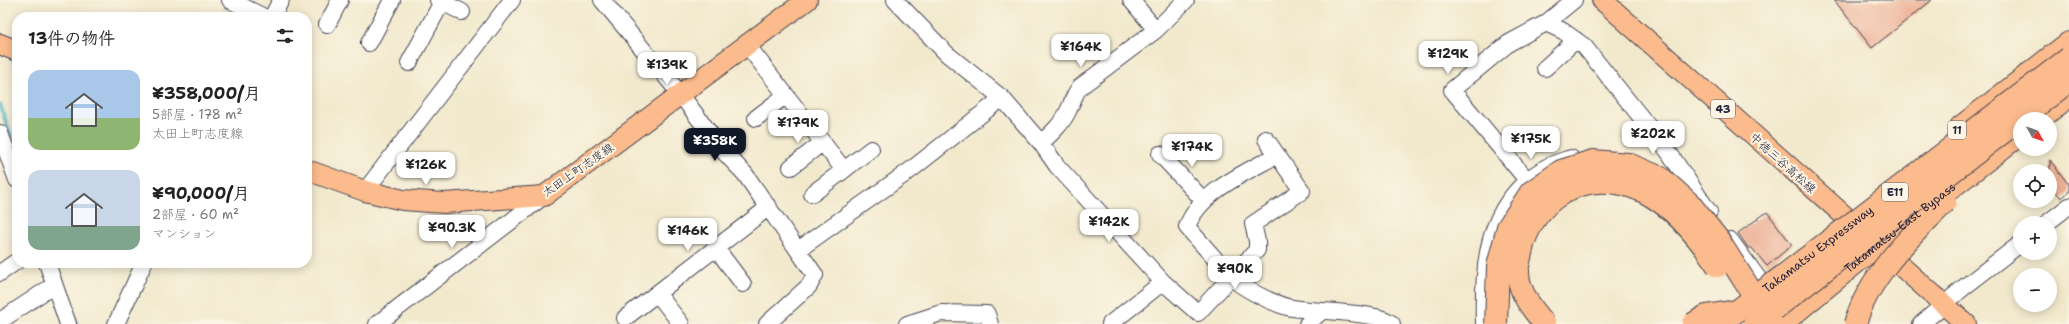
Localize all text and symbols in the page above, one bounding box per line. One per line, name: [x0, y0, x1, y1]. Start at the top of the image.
icon: filters: [274, 25, 296, 47]
text: 13件の物件: [28, 27, 115, 49]
pin: ¥164K: [1053, 34, 1109, 68]
text: ¥164K: [1060, 38, 1102, 55]
pin: ¥129K: [1420, 41, 1476, 75]
text: ¥129K: [1428, 45, 1468, 62]
pin: ¥139K: [639, 52, 695, 86]
text: ¥139K: [646, 56, 688, 73]
text: ¥358,000/月: [152, 82, 261, 104]
icon: home: [60, 86, 108, 134]
road number: 43: [1711, 100, 1735, 118]
text: 5部屋 · 178 m²: [152, 106, 243, 123]
pin: ¥179K: [770, 110, 826, 144]
north arrow: [2013, 112, 2057, 156]
map controls: [2013, 112, 2057, 312]
text: ¥179K: [777, 114, 819, 131]
pin: ¥202K: [1625, 121, 1681, 155]
road number: 11: [1948, 121, 1966, 139]
text: 太田上町志度線: [152, 125, 243, 142]
text: ¥202K: [1631, 125, 1675, 142]
pin: ¥175K: [1503, 126, 1559, 160]
pin: ¥358K: [687, 128, 743, 162]
street label: 中徳三谷高松線: [1746, 129, 1820, 197]
text: ¥175K: [1511, 130, 1551, 147]
text: ¥358K: [693, 132, 737, 149]
pin: ¥174K: [1164, 134, 1220, 168]
text: ¥174K: [1171, 138, 1213, 155]
street label: 太田上町志度線: [539, 139, 617, 201]
pin: ¥126K: [398, 152, 454, 186]
text: ¥126K: [405, 156, 447, 173]
button: locate: [2013, 164, 2057, 208]
street label: Takamatsu-East Bypass: [1841, 179, 1959, 277]
text: ¥90,000/月: [152, 182, 250, 204]
road number: E11: [1882, 183, 1908, 201]
icon: home: [60, 186, 108, 234]
street label: Takamatsu Expressway: [1759, 202, 1876, 297]
text: 2部屋 · 60 m²: [152, 206, 239, 223]
pin: ¥142K: [1081, 209, 1137, 243]
text: ¥142K: [1089, 213, 1129, 230]
pin: ¥90.3K: [419, 215, 485, 249]
button: +: [2013, 216, 2057, 260]
pin: ¥146K: [660, 218, 716, 252]
text: ¥90.3K: [428, 219, 476, 236]
text: ¥146K: [667, 222, 709, 239]
text: マンション: [152, 225, 216, 242]
pin: ¥90K: [1211, 256, 1259, 290]
text: ¥90K: [1217, 260, 1253, 277]
button: −: [2013, 268, 2057, 312]

